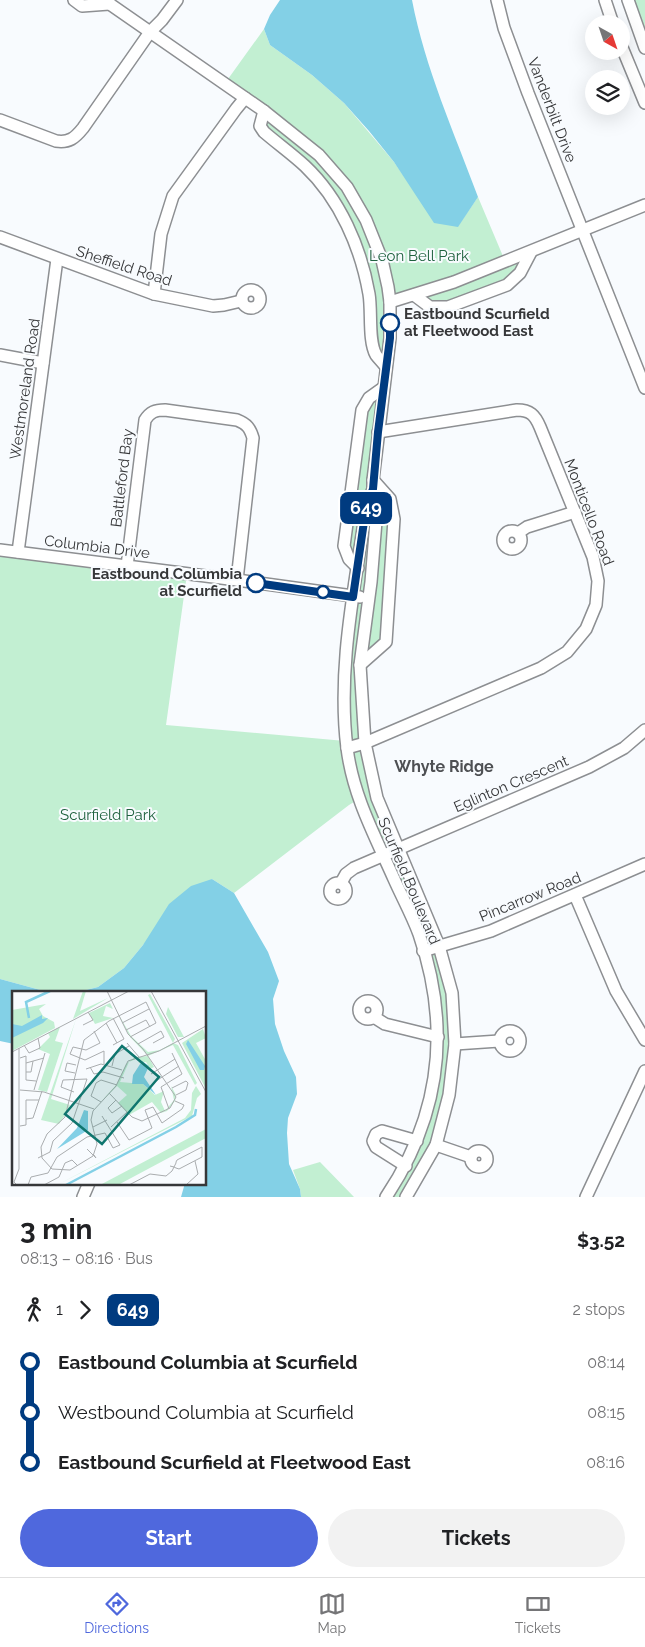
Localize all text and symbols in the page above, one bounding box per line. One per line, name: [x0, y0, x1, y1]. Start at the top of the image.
north arrow: [585, 15, 630, 60]
map controls: [585, 15, 630, 115]
street label: Vanderbilt Drive: [524, 55, 580, 165]
button: layers: [585, 70, 630, 115]
street label: Sheffield Road: [74, 242, 174, 290]
park label: Leon Bell Park: [369, 247, 469, 265]
place label: Eastbound Scurfield at Fleetwood East: [404, 305, 550, 340]
marker: Eastbound Scurfield at Fleetwood East: [380, 313, 400, 333]
street label: Westmoreland Road: [6, 317, 44, 461]
street label: Battleford Bay: [107, 428, 137, 528]
street label: Monticello Road: [560, 456, 618, 568]
line badge: 649: [337, 492, 395, 524]
text: 649: [350, 497, 382, 518]
street label: Columbia Drive: [43, 532, 151, 562]
place label: Eastbound Columbia at Scurfield: [92, 565, 242, 600]
marker: Eastbound Columbia at Scurfield: [246, 573, 266, 593]
unlabelled marker: [316, 585, 330, 599]
street label: Eglinton Crescent: [451, 752, 571, 816]
district label: Whyte Ridge: [394, 757, 494, 776]
park label: Scurfield Park: [60, 806, 156, 824]
street label: Scurfield Boulevard: [374, 815, 444, 947]
street label: Pincarrow Road: [476, 868, 584, 926]
inset map: [12, 991, 206, 1184]
text: 3 min: [20, 1213, 92, 1246]
text: $3.52: [577, 1229, 625, 1251]
text: 08:13 – 08:16 · Bus: [20, 1249, 153, 1268]
icon: walk: [20, 1296, 48, 1324]
icon: forward: [71, 1296, 99, 1324]
text: 649: [117, 1299, 149, 1320]
text: 1: [56, 1300, 63, 1319]
text: 2 stops: [573, 1300, 625, 1319]
text: Eastbound Columbia at Scurfield: [58, 1351, 357, 1373]
text: 08:14: [587, 1353, 625, 1372]
text: Westbound Columbia at Scurfield: [58, 1401, 354, 1423]
text: 08:15: [587, 1403, 625, 1422]
text: Eastbound Scurfield at Fleetwood East: [58, 1451, 411, 1473]
text: 08:16: [586, 1453, 625, 1472]
button: Start: [20, 1509, 318, 1567]
button: Tickets: [328, 1509, 625, 1567]
tab: Directions: [84, 1590, 149, 1636]
tab: Map: [318, 1590, 346, 1636]
tab: Tickets: [515, 1590, 561, 1636]

